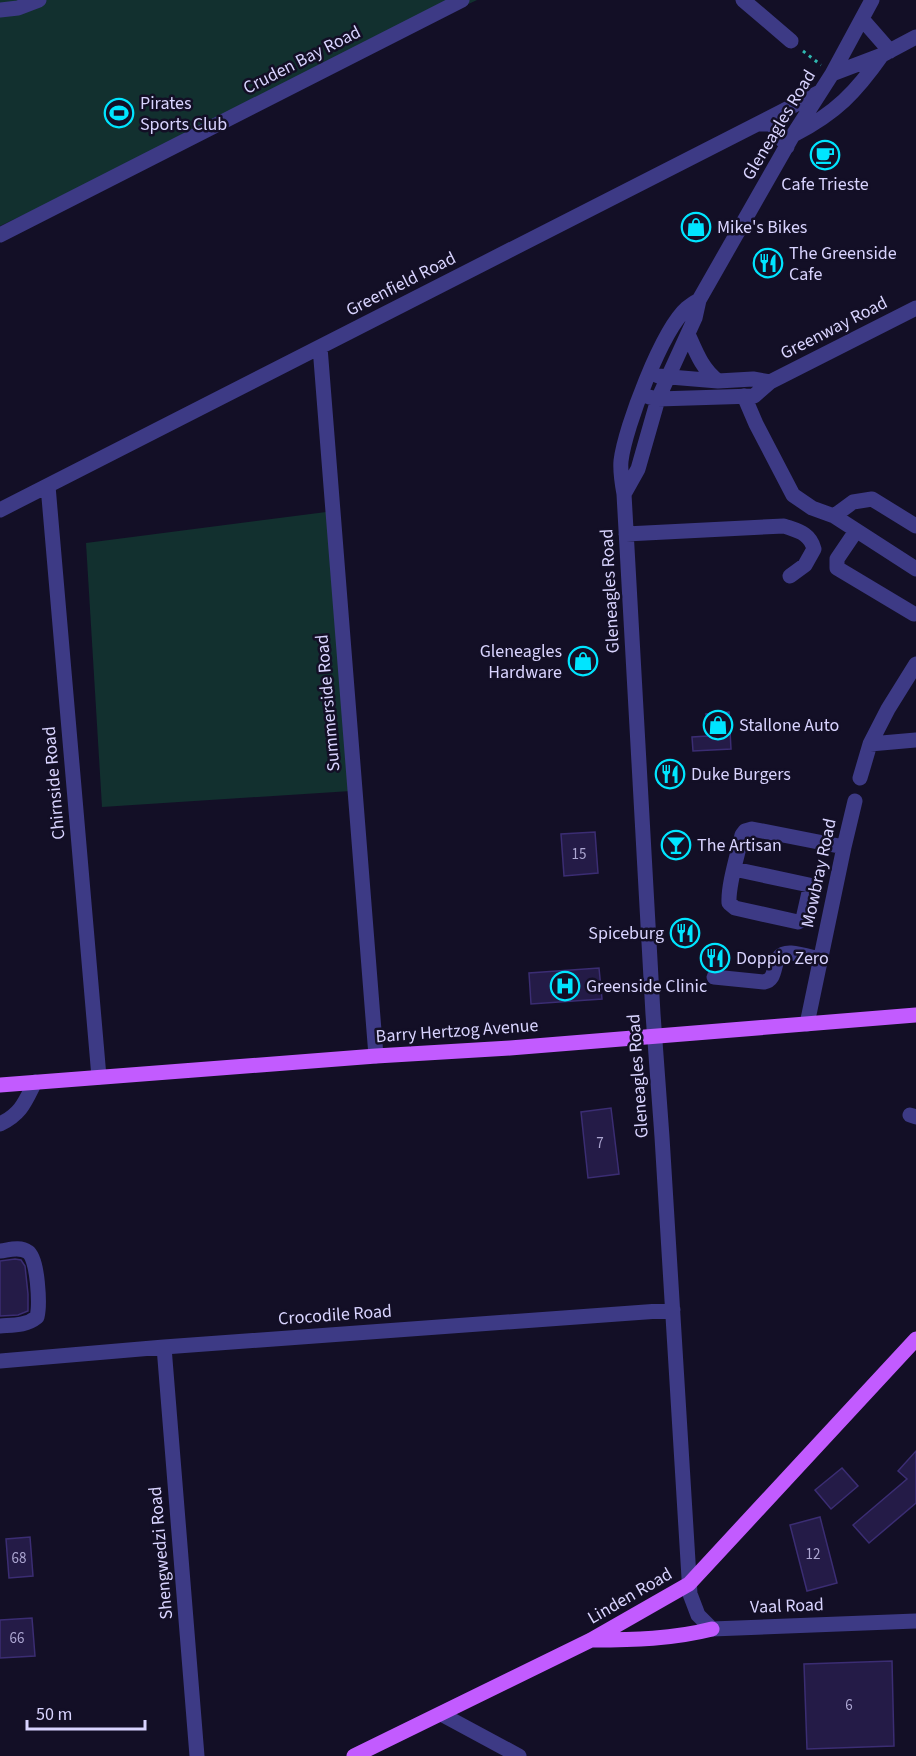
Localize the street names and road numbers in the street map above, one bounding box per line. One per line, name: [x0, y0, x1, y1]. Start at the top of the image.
street label: Cruden Bay Road: [239, 20, 365, 100]
street label: Gleneagles Road: [736, 65, 822, 185]
street label: Greenfield Road: [342, 246, 460, 322]
street label: Greenway Road: [776, 290, 892, 366]
street label: Gleneagles Road: [594, 528, 626, 654]
street label: Summerside Road: [310, 633, 346, 773]
street label: Chirnside Road: [37, 725, 71, 841]
street label: Mowbray Road: [795, 816, 843, 930]
street label: Barry Hertzog Avenue: [375, 1013, 539, 1049]
street label: Gleneagles Road: [621, 1013, 655, 1139]
street label: Crocodile Road: [277, 1299, 393, 1331]
street label: Shengwedzi Road: [143, 1486, 179, 1620]
street label: Linden Road: [583, 1562, 677, 1630]
street label: Vaal Road: [750, 1592, 824, 1620]

